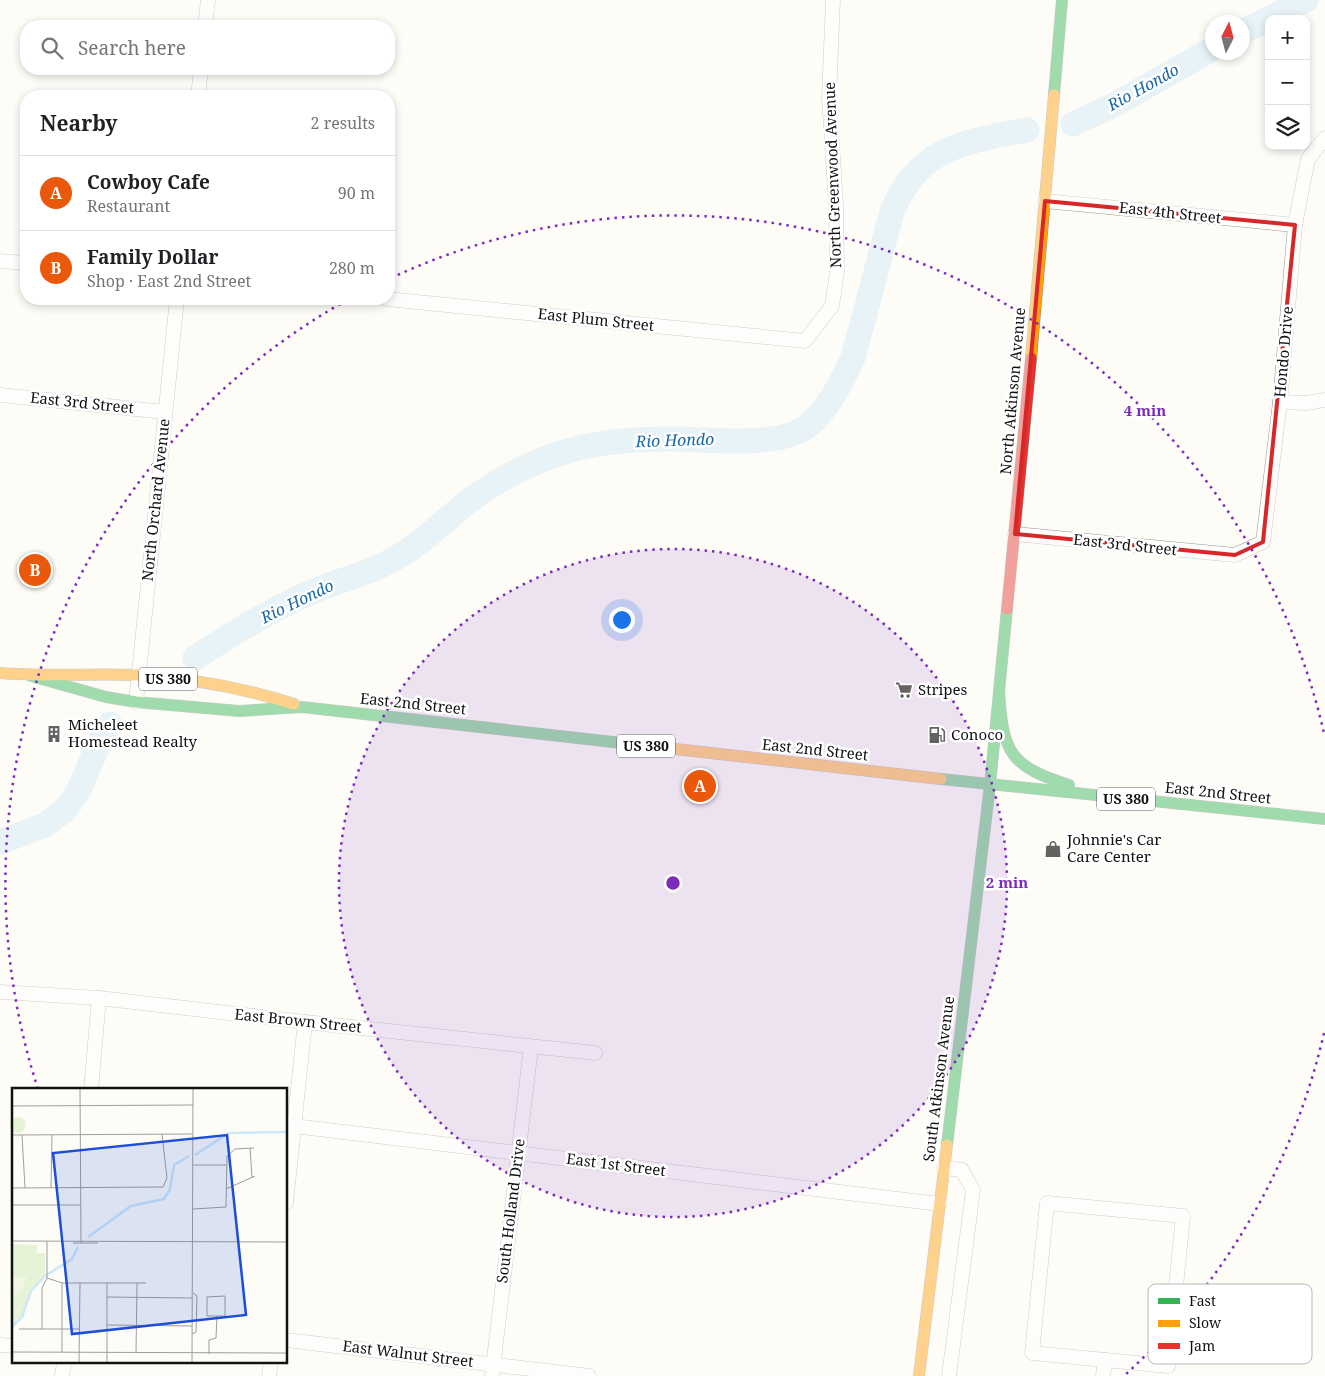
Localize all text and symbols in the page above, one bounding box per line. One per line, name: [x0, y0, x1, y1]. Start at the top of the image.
north arrow: [1205, 15, 1250, 60]
map controls: [1265, 15, 1310, 150]
button: +: [1265, 15, 1310, 60]
search box: [20, 20, 395, 75]
icon: search: [38, 34, 66, 62]
text: Search here: [78, 35, 186, 61]
water label: Rio Hondo: [1102, 58, 1183, 116]
button: −: [1265, 60, 1310, 105]
street label: North Greenwood Avenue: [819, 82, 845, 268]
button: layers: [1265, 105, 1310, 150]
text: Nearby: [40, 109, 118, 137]
text: 2 results: [311, 112, 375, 134]
text: Cowboy Cafe: [87, 169, 210, 195]
text: A: [50, 182, 62, 204]
text: 90 m: [338, 182, 375, 204]
text: Restaurant: [87, 195, 170, 217]
street label: East 4th Street: [1118, 197, 1222, 227]
text: Family Dollar: [87, 244, 218, 270]
text: B: [51, 257, 61, 279]
text: 280 m: [329, 257, 375, 279]
text: Shop · East 2nd Street: [87, 270, 251, 292]
street label: East Plum Street: [537, 303, 655, 335]
street label: Hondo Drive: [1269, 305, 1297, 398]
street label: North Atkinson Avenue: [995, 307, 1029, 475]
street label: East 3rd Street: [29, 387, 135, 417]
text: 4 min: [1124, 400, 1166, 420]
street label: North Orchard Avenue: [137, 418, 173, 582]
water label: Rio Hondo: [634, 428, 715, 452]
street label: East 3rd Street: [1072, 529, 1178, 559]
pin: B: [19, 551, 51, 589]
water label: Rio Hondo: [256, 574, 337, 629]
your location: [609, 607, 635, 633]
road number: US 380: [139, 668, 197, 691]
place label: Stripes: [918, 679, 968, 699]
supermarket icon: Stripes: [894, 680, 914, 700]
street label: East 2nd Street: [359, 687, 467, 719]
place label: Micheleet Homestead Realty: [68, 714, 198, 751]
building icon: Micheleet Homestead Realty: [44, 724, 64, 744]
place label: Conoco: [951, 724, 1003, 744]
fuel station icon: Conoco: [927, 725, 947, 745]
street label: East 2nd Street: [761, 733, 869, 765]
road number: US 380: [617, 734, 675, 758]
pin: A: [684, 767, 716, 805]
street label: East 2nd Street: [1164, 776, 1272, 808]
road number: US 380: [1097, 788, 1155, 811]
place label: Johnnie's Car Care Center: [1066, 829, 1161, 866]
shop icon: Johnnie's Car Care Center: [1043, 839, 1063, 859]
text: 2 min: [986, 872, 1028, 892]
centre of rings: [664, 874, 682, 892]
street label: South Atkinson Avenue: [918, 995, 958, 1163]
street label: East Brown Street: [234, 1003, 363, 1037]
inset map: [12, 1088, 288, 1364]
street label: South Holland Drive: [491, 1137, 529, 1284]
street label: East 1st Street: [565, 1148, 667, 1180]
legend: [1148, 1284, 1312, 1364]
text: Fast: [1189, 1291, 1216, 1310]
text: Slow: [1189, 1313, 1222, 1332]
street label: East Walnut Street: [342, 1335, 475, 1371]
text: Jam: [1188, 1336, 1215, 1355]

